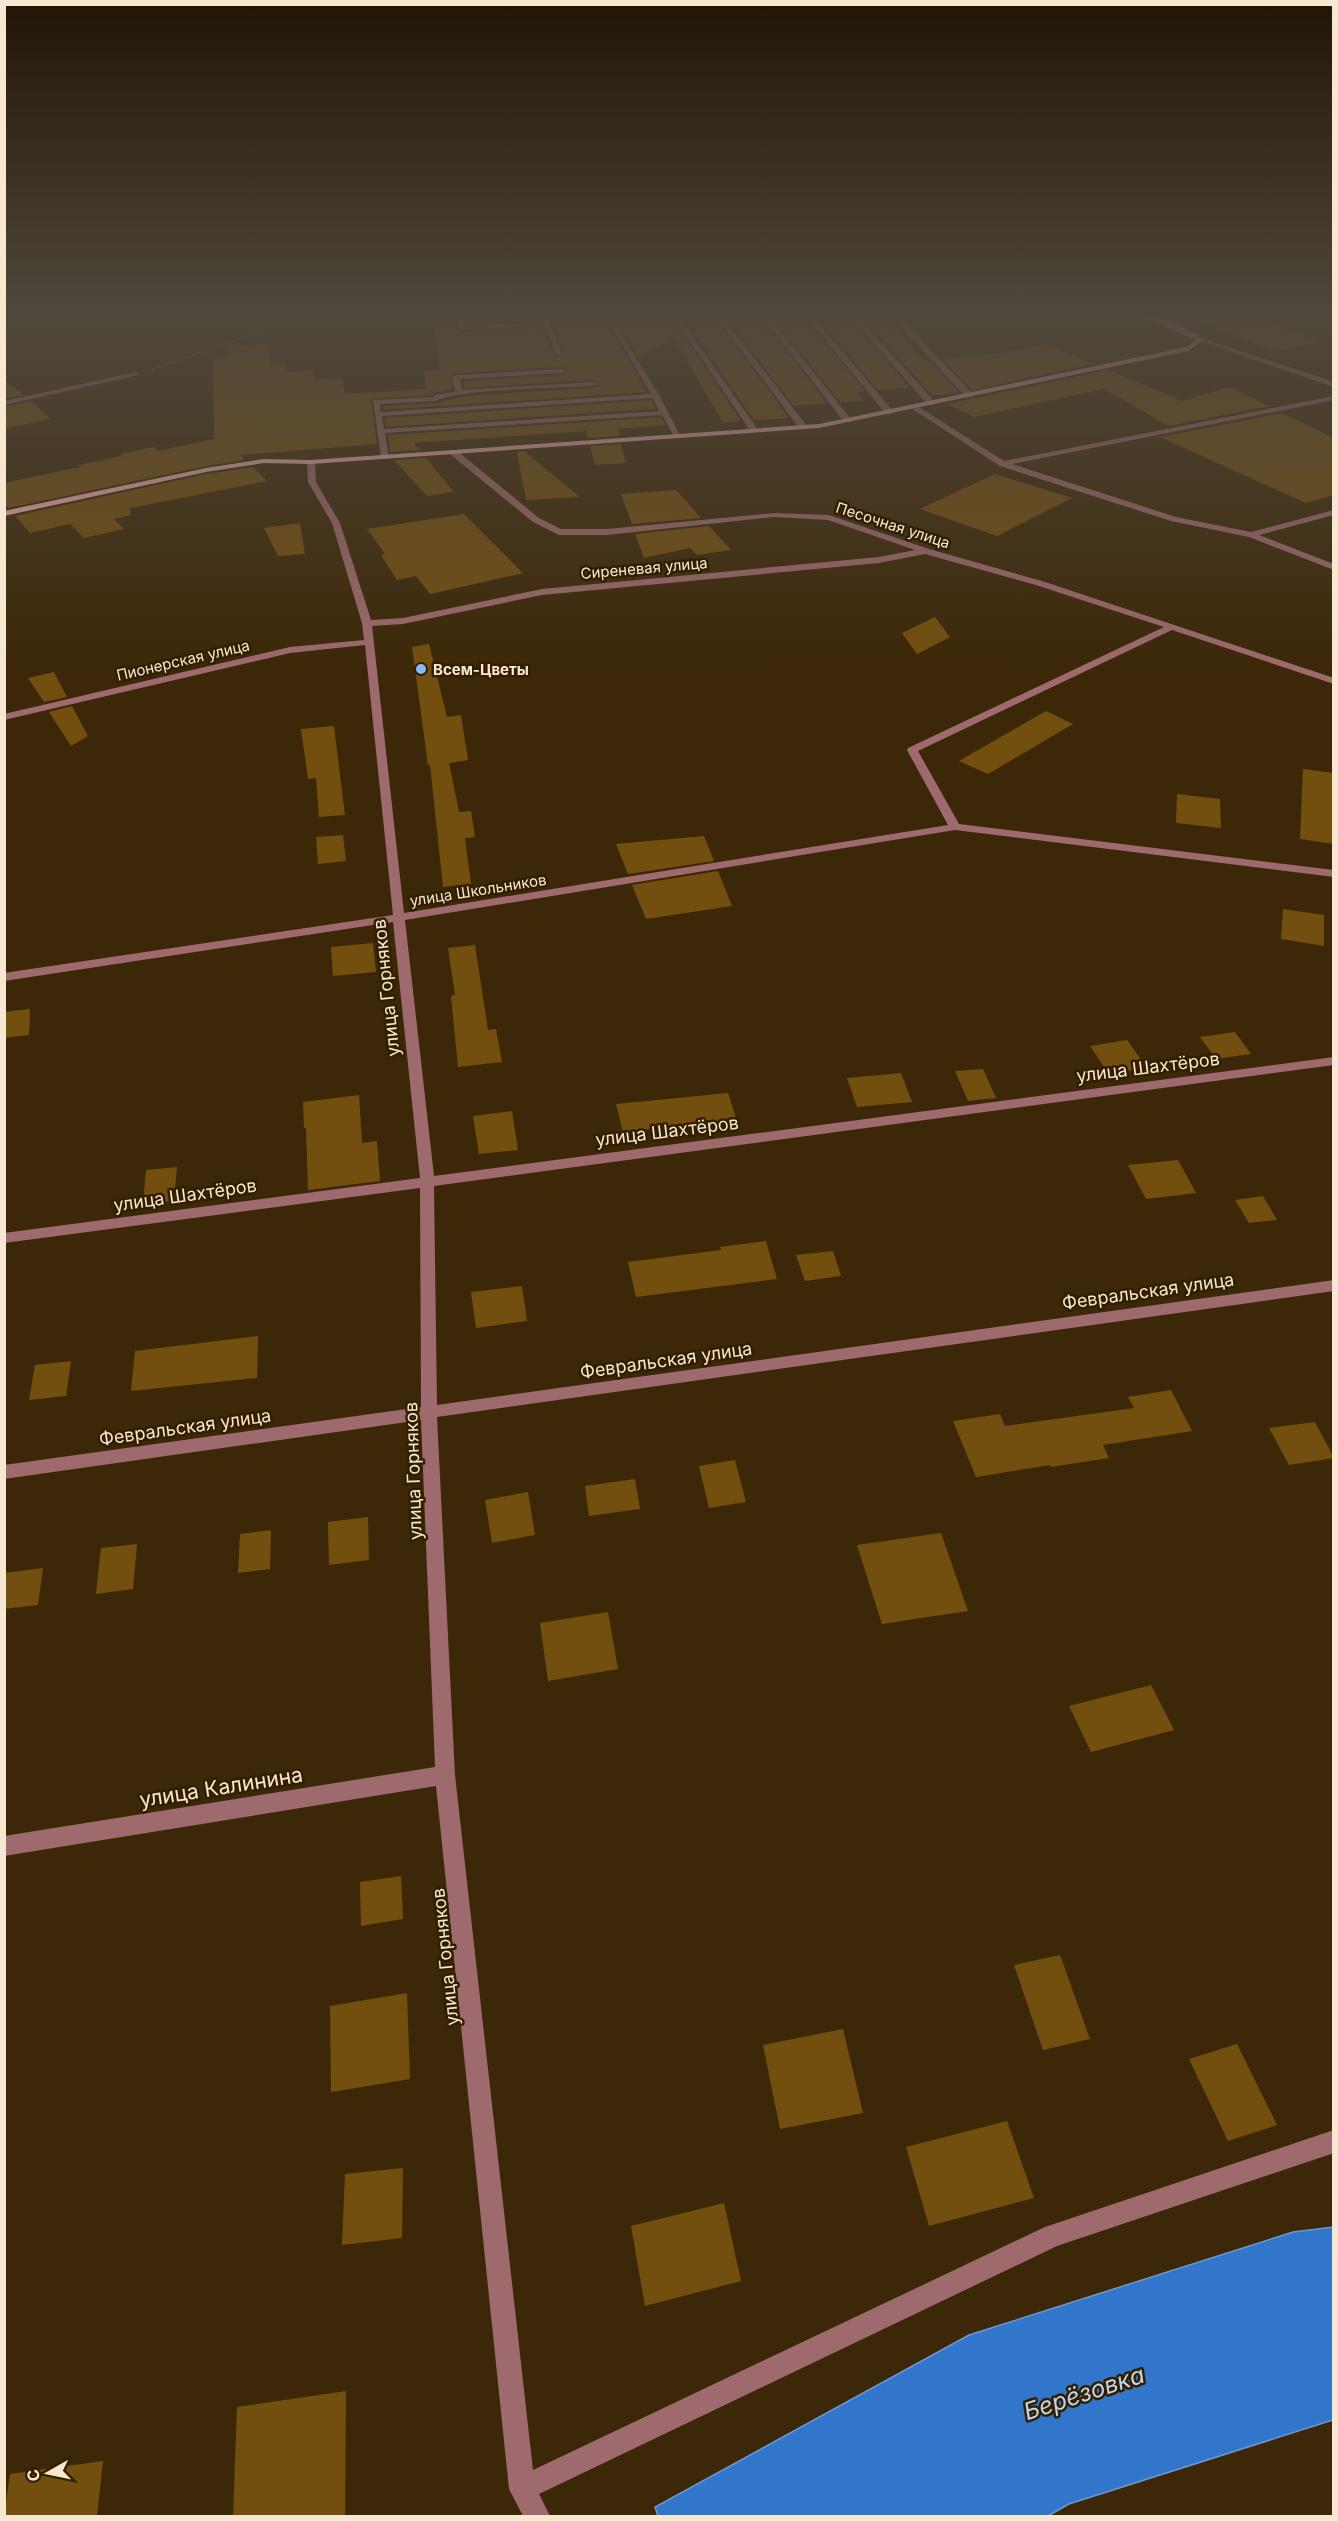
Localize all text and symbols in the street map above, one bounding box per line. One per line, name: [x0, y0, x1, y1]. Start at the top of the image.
street label: Песочная улица: [834, 498, 952, 552]
street label: Сиреневая улица: [580, 553, 708, 583]
street label: Пионерская улица: [115, 635, 251, 685]
place label: Всем-Цветы: [433, 660, 529, 679]
marker: Всем-Цветы: [414, 662, 428, 676]
street label: улица Школьников: [408, 870, 548, 910]
street label: улица Горняков: [368, 918, 404, 1058]
street label: улица Шахтёров: [1075, 1048, 1221, 1086]
street label: улица Шахтёров: [594, 1112, 740, 1150]
street label: улица Шахтёров: [112, 1175, 258, 1215]
street label: Февральская улица: [1061, 1269, 1235, 1313]
street label: Февральская улица: [579, 1338, 753, 1382]
street label: улица Горняков: [400, 1402, 426, 1540]
street label: Февральская улица: [98, 1405, 272, 1449]
street label: улица Калинина: [138, 1762, 304, 1812]
street label: улица Горняков: [427, 1887, 463, 2027]
water label: Берёзовка: [1020, 2360, 1148, 2426]
north arrow: [18, 2443, 78, 2503]
text: С: [22, 2468, 44, 2483]

